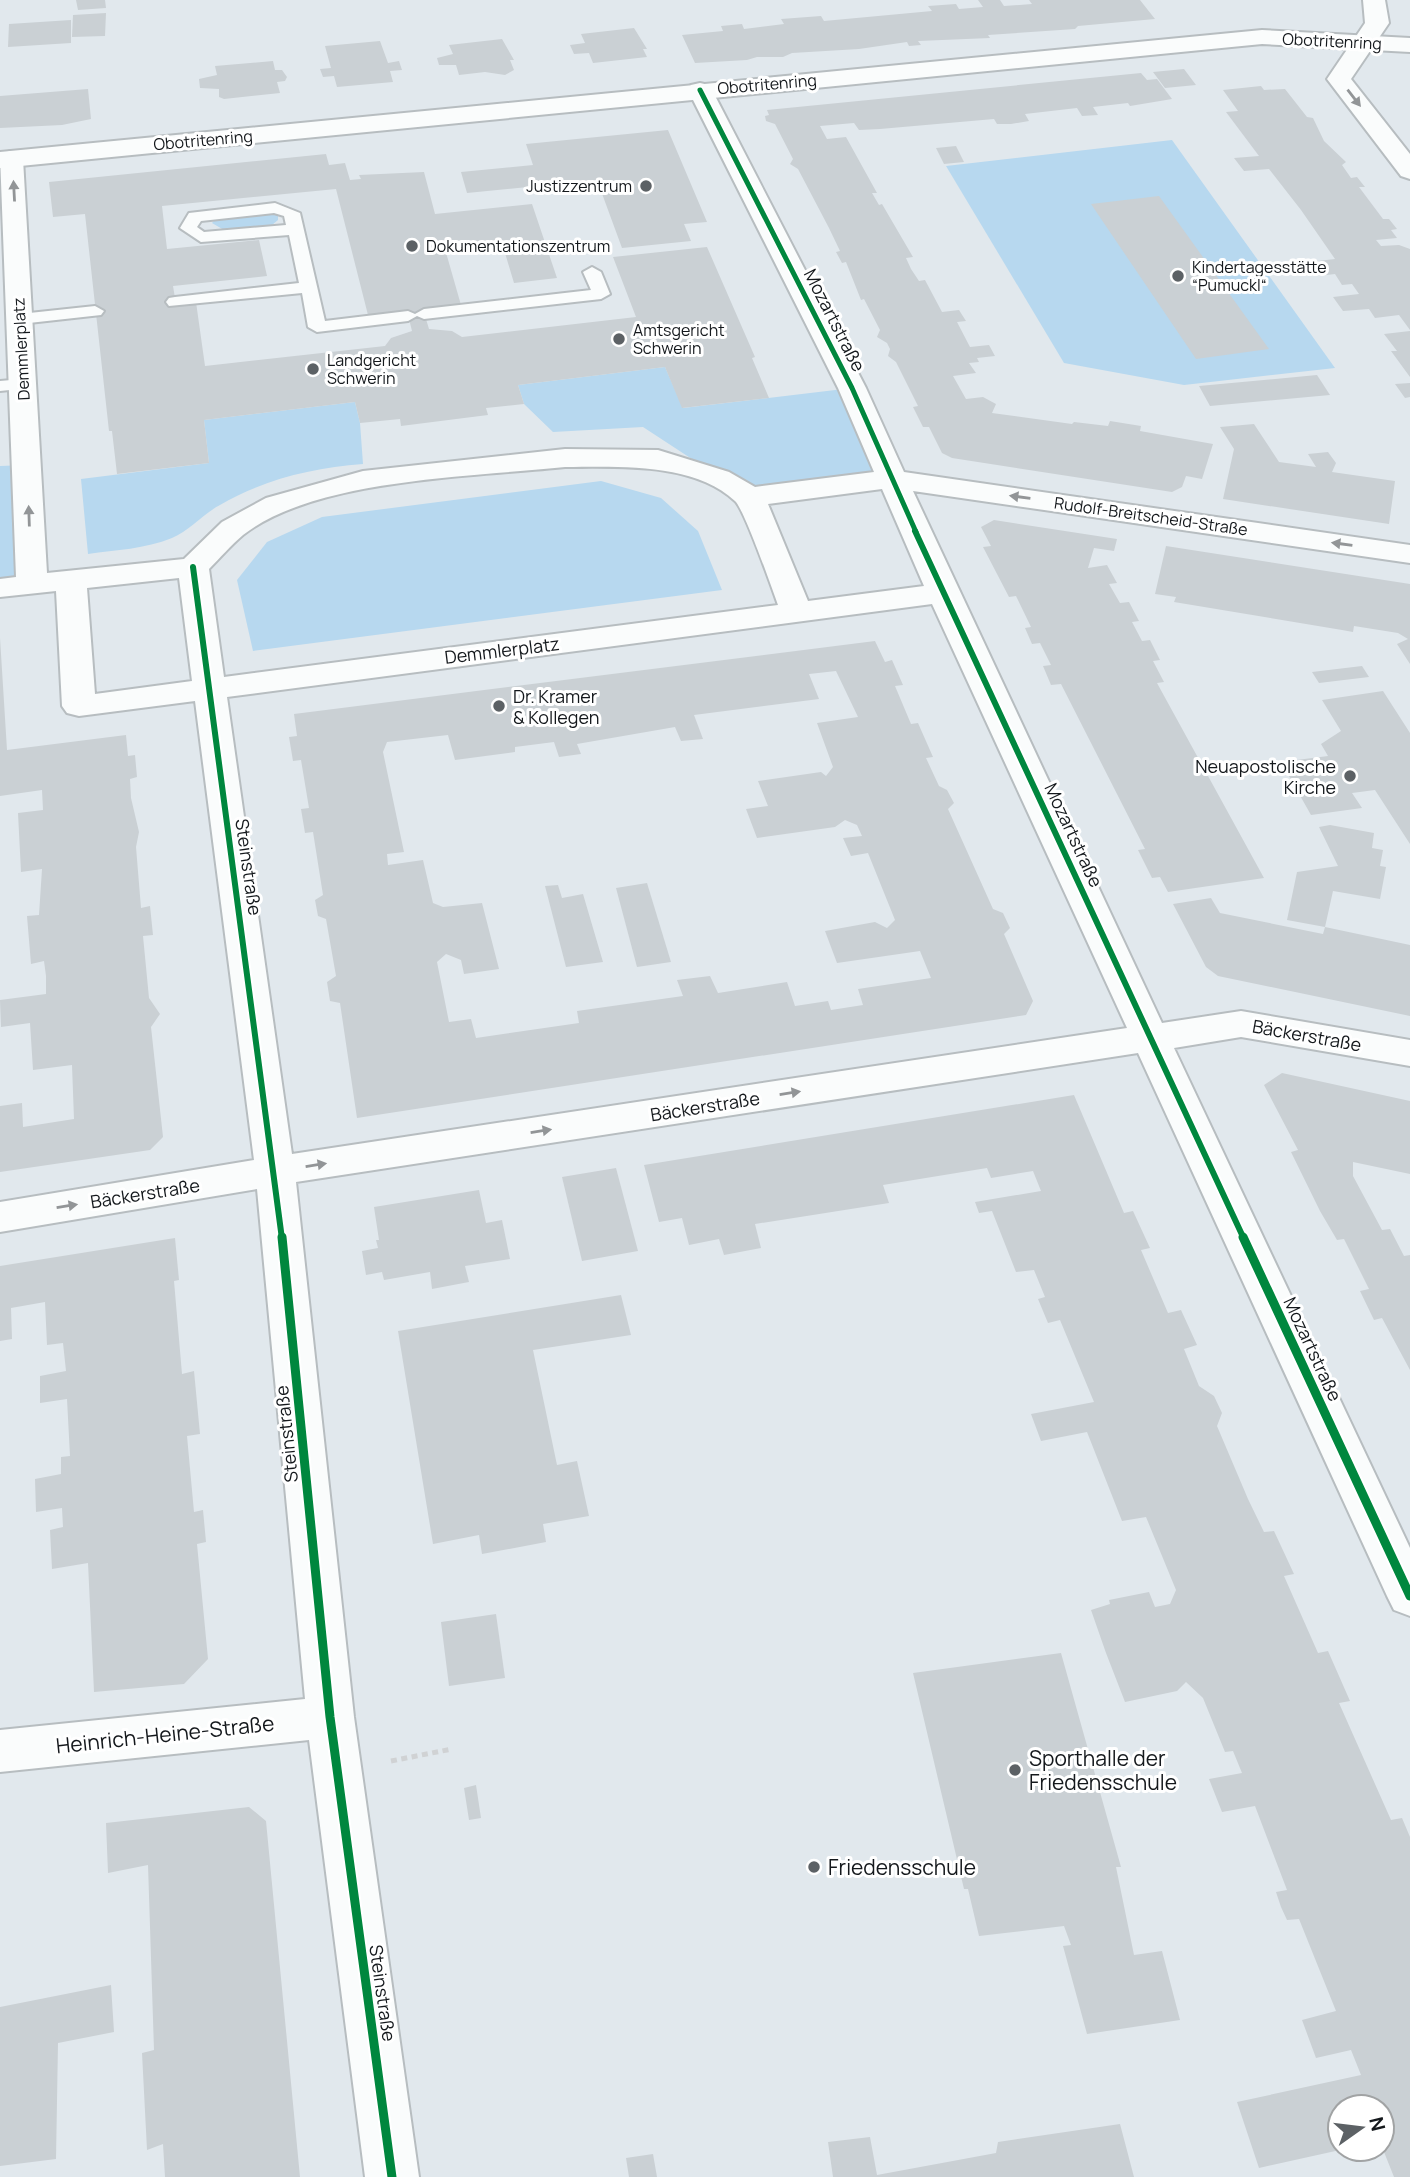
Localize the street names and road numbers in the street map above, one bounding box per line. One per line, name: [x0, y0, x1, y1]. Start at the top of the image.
street label: Obotritenring: [1282, 27, 1382, 55]
street label: Obotritenring: [716, 69, 818, 99]
street label: Obotritenring: [152, 125, 254, 155]
street label: Mozartstraße: [799, 265, 871, 375]
street label: Demmlerplatz: [7, 297, 35, 401]
street label: Rudolf-Breitscheid-Straße: [1053, 492, 1249, 540]
street label: Demmlerplatz: [443, 631, 561, 669]
street label: Mozartstraße: [1039, 779, 1109, 891]
street label: Steinstraße: [230, 817, 268, 917]
street label: Bäckerstraße: [1251, 1014, 1363, 1056]
street label: Bäckerstraße: [649, 1086, 761, 1126]
street label: Bäckerstraße: [89, 1173, 201, 1213]
street label: Mozartstraße: [1278, 1293, 1348, 1405]
street label: Steinstraße: [269, 1384, 303, 1484]
street label: Heinrich-Heine-Straße: [54, 1709, 276, 1759]
street label: Steinstraße: [364, 1943, 402, 2043]

